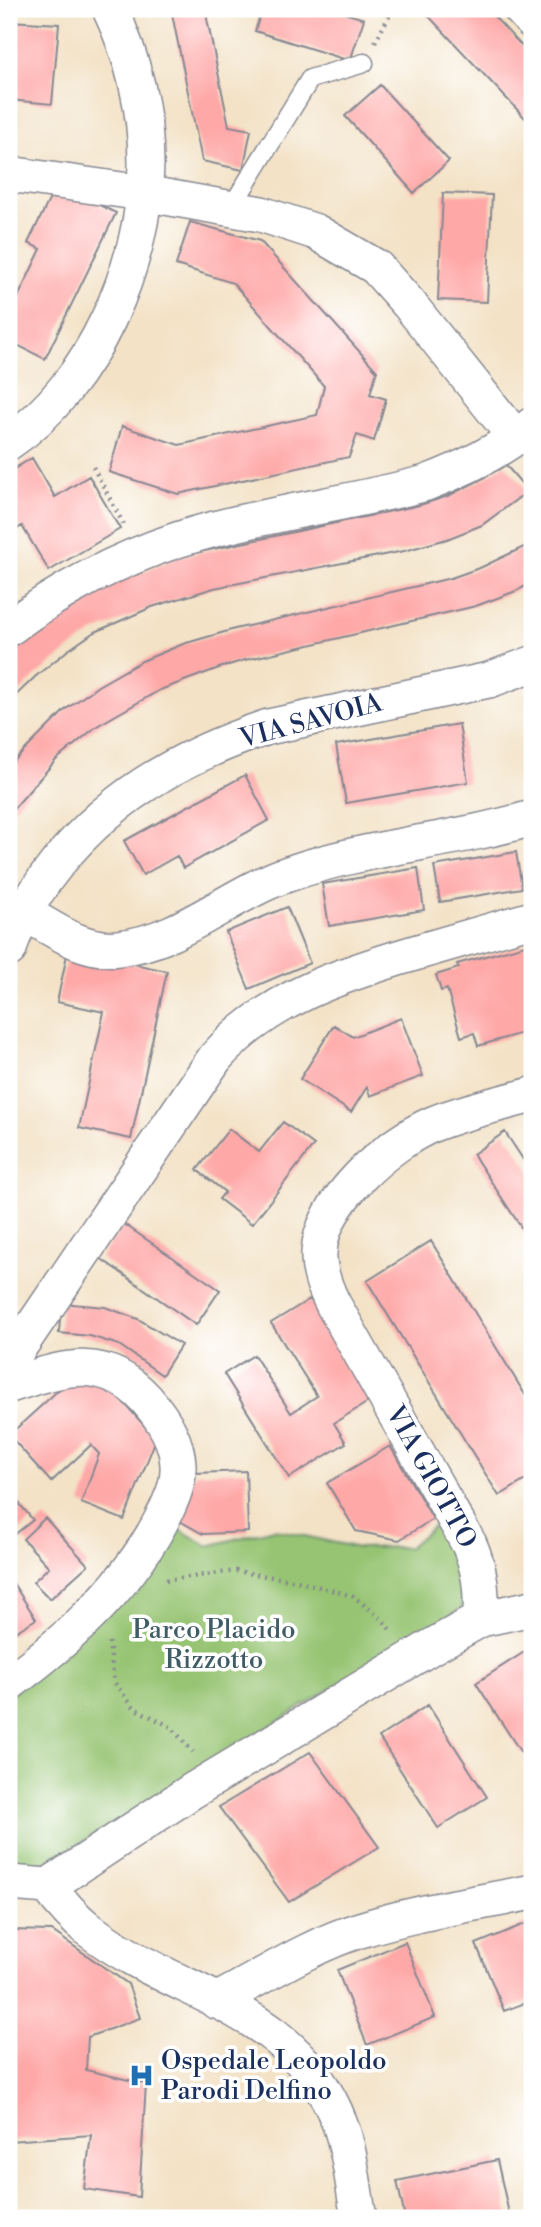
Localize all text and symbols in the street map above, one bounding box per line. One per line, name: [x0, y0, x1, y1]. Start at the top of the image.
street label: VIA SAVOIA: [235, 686, 387, 756]
street label: VIA GIOTTO: [378, 1399, 483, 1554]
park label: Parco Placido Rizzotto: [132, 1614, 296, 1676]
place label: Ospedale Leopoldo Parodi Delfino: [161, 2045, 387, 2107]
hospital icon: Ospedale Leopoldo Parodi Delfino: [127, 2062, 155, 2090]

